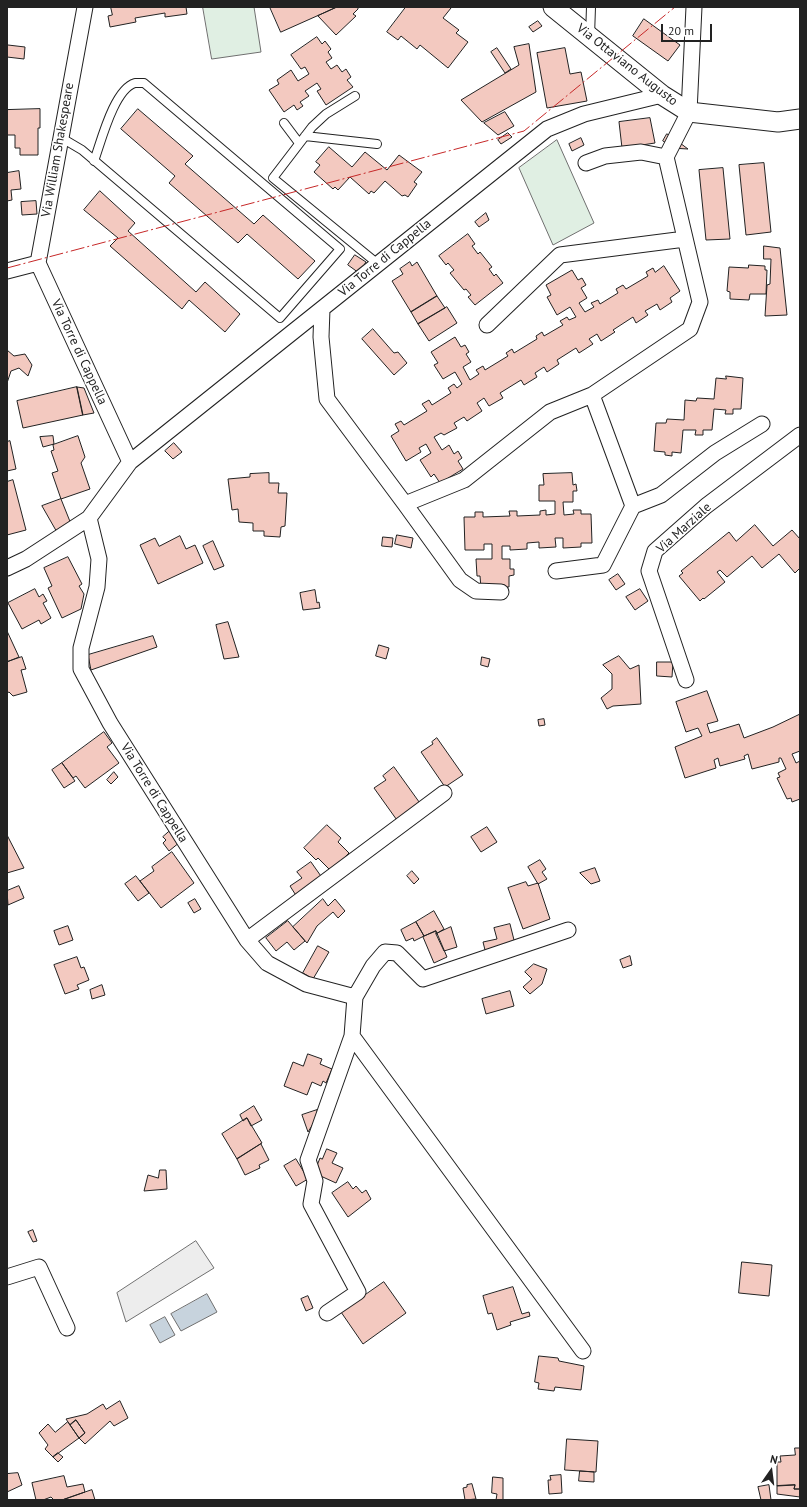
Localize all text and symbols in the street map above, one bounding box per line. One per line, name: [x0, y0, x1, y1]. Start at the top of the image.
scale bar: [663, 16, 714, 42]
street label: Via Ottaviano Augusto: [573, 21, 681, 109]
text: 20 m: [668, 23, 694, 38]
street label: Via William Shakespeare: [38, 82, 78, 218]
street label: Via Torre di Cappella: [336, 216, 434, 300]
street label: Via Torre di Cappella: [48, 297, 110, 407]
street label: Via Marziale: [653, 499, 715, 557]
street label: Via Torre di Cappella: [117, 740, 191, 846]
north arrow: [751, 1451, 791, 1491]
text: N: [769, 1452, 779, 1467]

